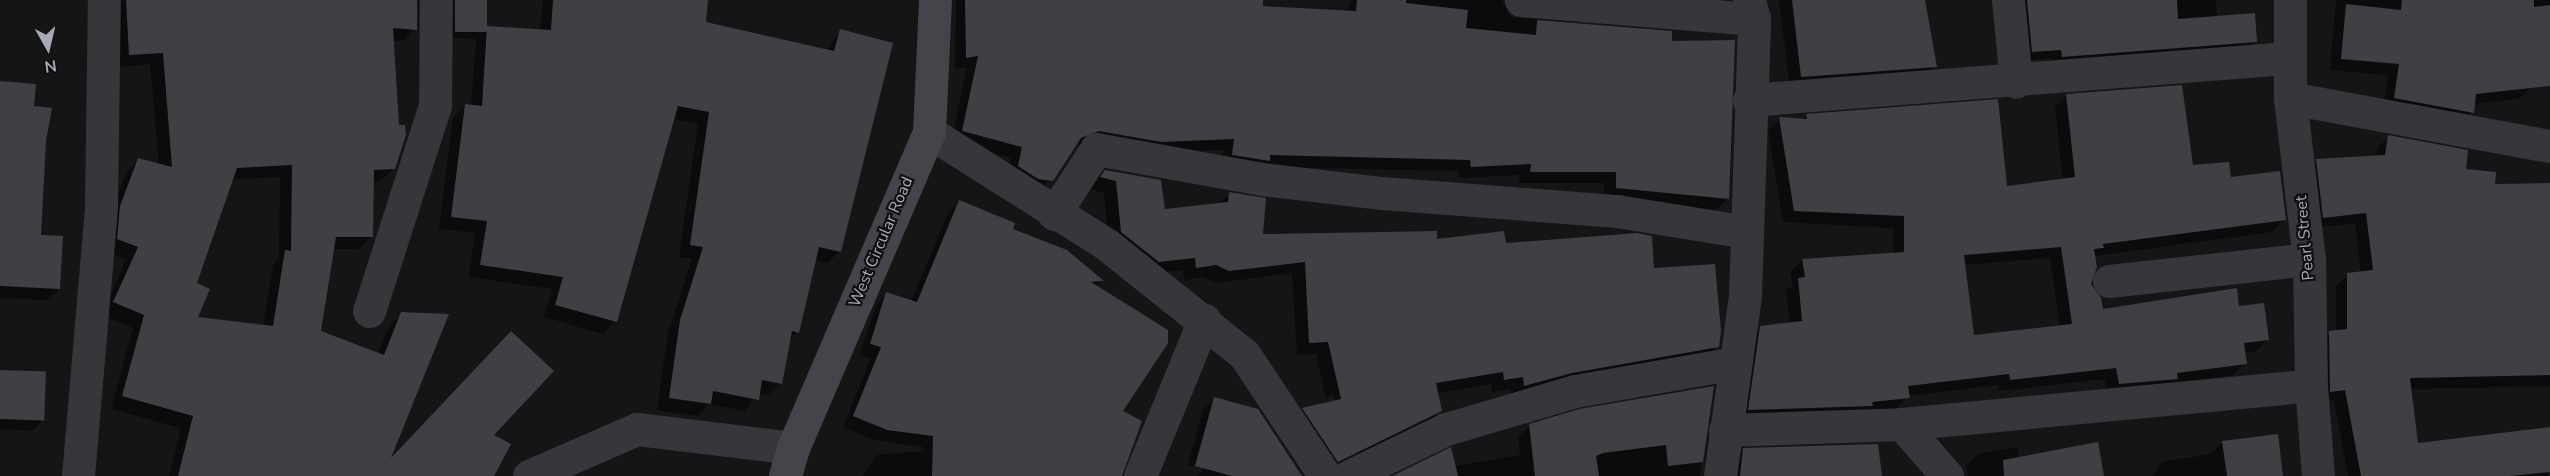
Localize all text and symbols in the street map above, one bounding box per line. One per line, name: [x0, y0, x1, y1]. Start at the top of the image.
north arrow: [18, 18, 78, 78]
text: N: [43, 54, 58, 78]
street label: West Circular Road: [845, 174, 917, 310]
street label: Pearl Street: [2292, 195, 2318, 281]

